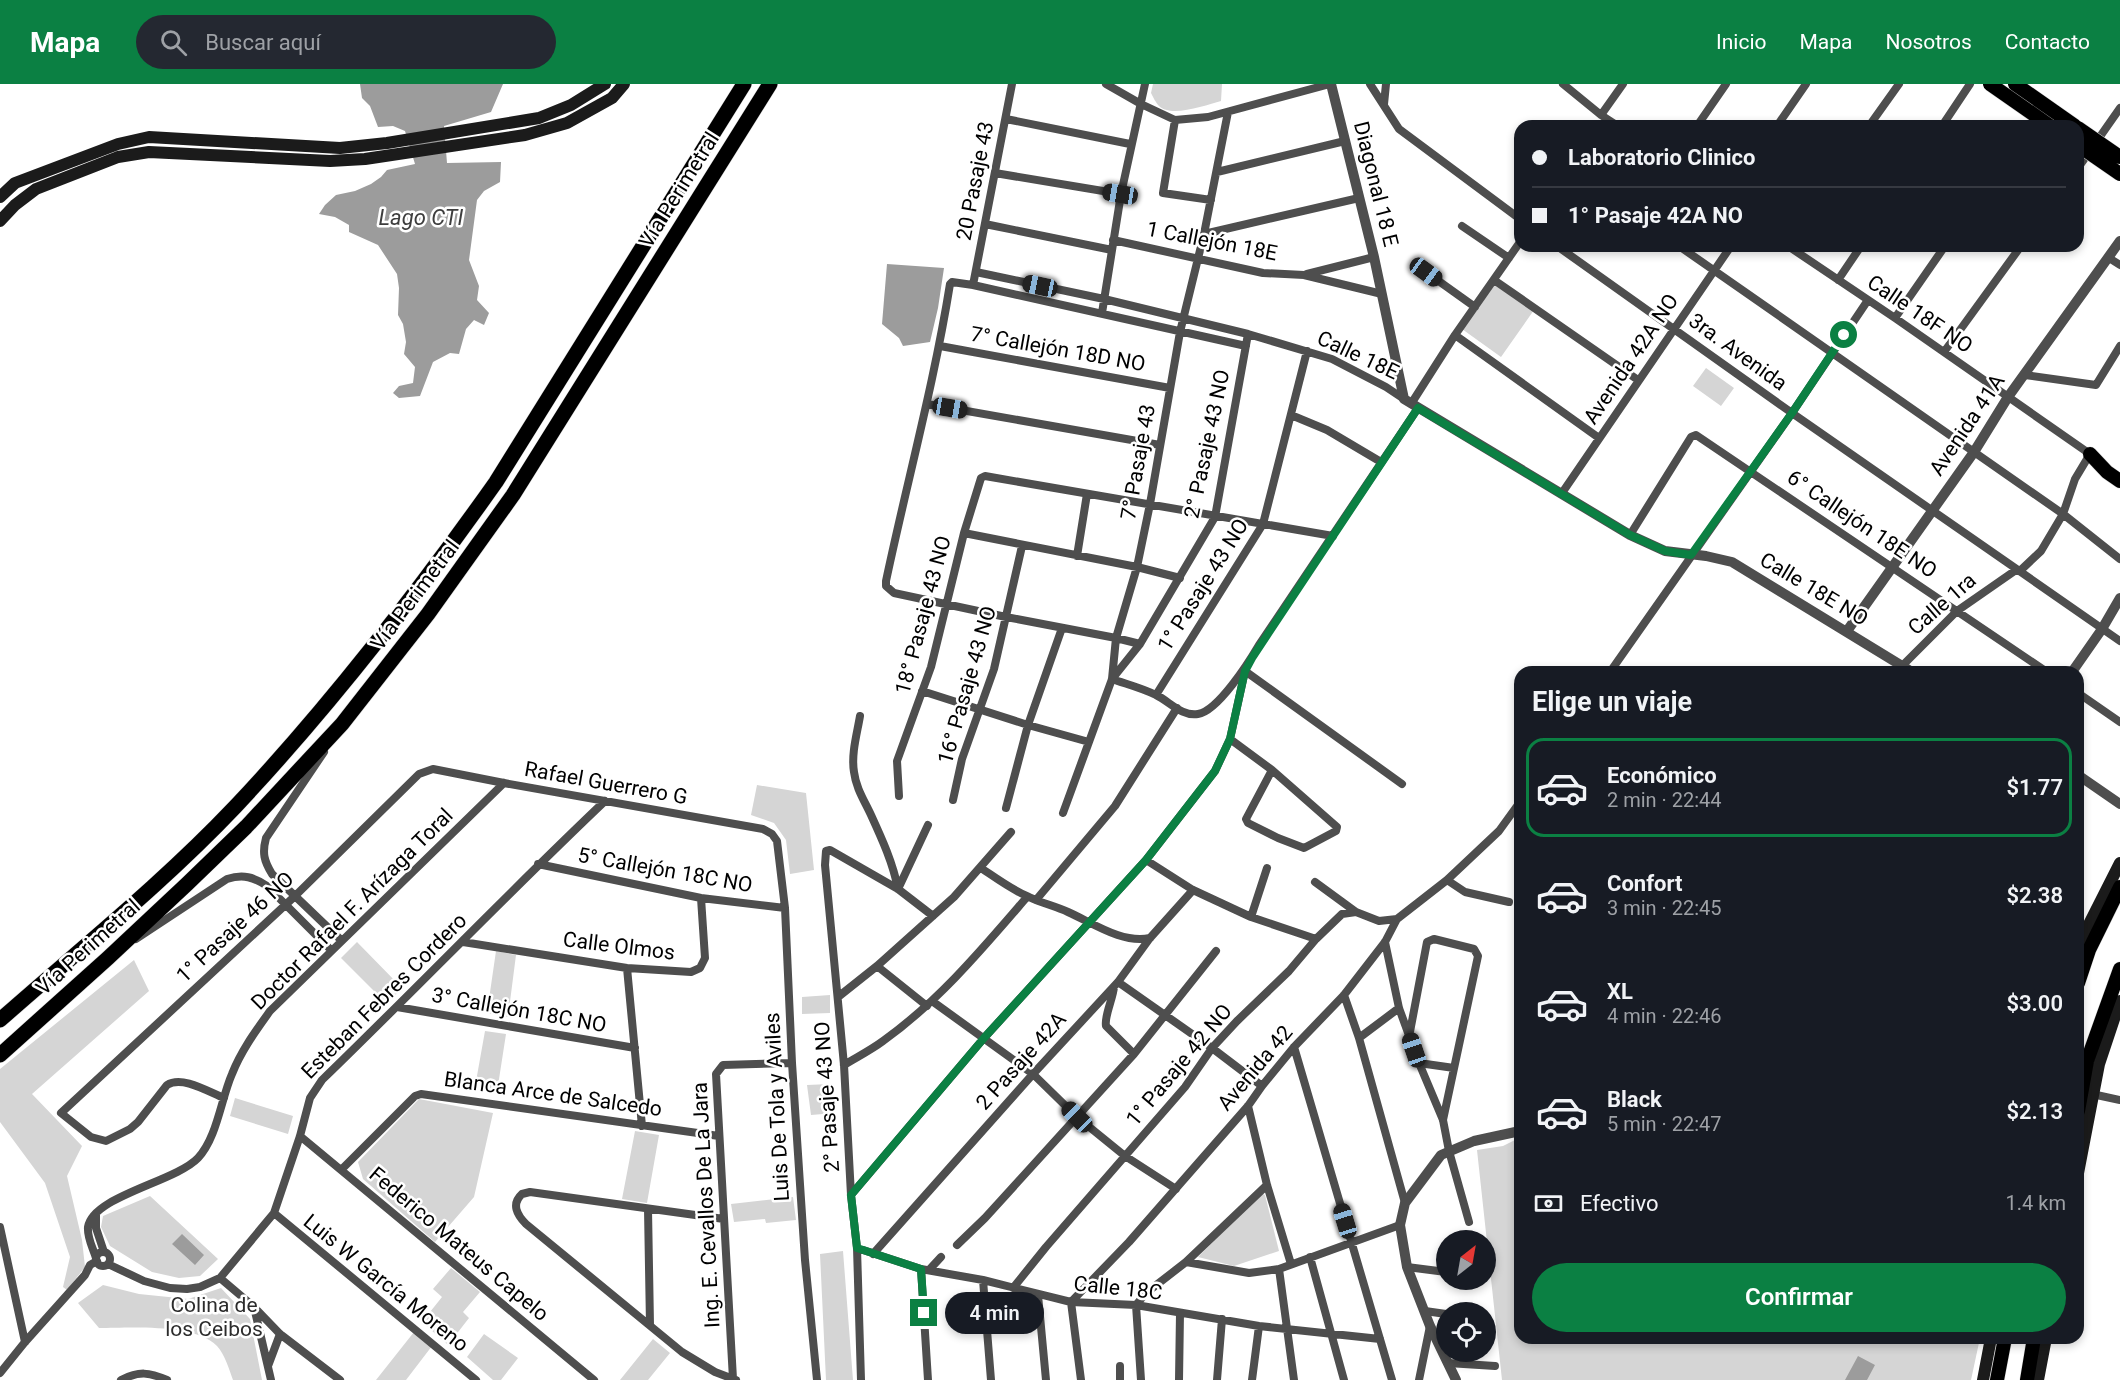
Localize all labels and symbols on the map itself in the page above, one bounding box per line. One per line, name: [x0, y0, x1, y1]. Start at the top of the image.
street label: Diagonal 18 E: [1349, 119, 1403, 249]
street label: 20 Pasaje 43: [952, 120, 998, 242]
street label: Vía Perimetral: [634, 128, 724, 252]
car: [1101, 182, 1139, 206]
water label: Lago CTI: [379, 205, 464, 230]
street label: 1 Callejón 18E: [1145, 217, 1280, 265]
car: [1406, 254, 1446, 290]
street label: Calle 18F NO: [1863, 270, 1977, 358]
car: [1021, 273, 1059, 299]
street label: Avenida 42A NO: [1579, 289, 1683, 429]
street label: 3ra. Avenida: [1684, 308, 1792, 396]
route start: [1830, 321, 1857, 348]
street label: 7° Callejón 18D NO: [969, 322, 1147, 376]
street label: Calle 18E: [1313, 326, 1403, 384]
street label: 2° Pasaje 43 NO: [1180, 368, 1234, 520]
street label: Avenida 41A: [1924, 370, 2010, 480]
car: [931, 396, 969, 420]
street label: 7° Pasaje 43: [1116, 402, 1160, 522]
street label: 6° Callejón 18E NO: [1783, 465, 1941, 583]
street label: 1° Pasaje 43 NO: [1153, 514, 1253, 656]
street label: 18° Pasaje 43 NO: [890, 533, 956, 697]
street label: Vía Perimetral: [366, 535, 464, 655]
street label: Calle 18E NO: [1756, 547, 1872, 631]
street label: Calle 1ra: [1903, 568, 1981, 640]
street label: 16° Pasaje 43 NO: [933, 603, 1001, 767]
street label: Rafael Guerrero G: [523, 757, 689, 809]
street label: Doctor Rafael F. Arízaga Toral: [246, 803, 458, 1015]
street label: 5° Callejón 18C NO: [576, 843, 754, 897]
street label: 1° Pasaje 46 NO: [171, 867, 299, 987]
street label: Vía Perimetral: [31, 894, 145, 1000]
street label: Esteban Febres Cordero: [296, 908, 472, 1084]
street label: Calle Olmos: [562, 927, 676, 965]
street label: 3° Callejón 18C NO: [430, 983, 608, 1037]
street label: 1° Pasaje 42 NO: [1121, 999, 1237, 1131]
street label: 2 Pasaje 42A: [971, 1007, 1071, 1115]
street label: Luis De Tola y Aviles: [760, 1012, 794, 1202]
street label: 2° Pasaje 43 NO: [810, 1021, 844, 1173]
street label: Avenida 42: [1213, 1021, 1297, 1115]
car: [1400, 1030, 1428, 1070]
street label: Blanca Arce de Salcedo: [442, 1067, 664, 1121]
street label: Ing. E. Cevallos De La Jara: [688, 1081, 724, 1329]
car: [1058, 1098, 1096, 1136]
street label: Federico Mateus Capelo: [365, 1162, 553, 1326]
car: [1331, 1201, 1359, 1241]
street label: Luis W García Moreno: [299, 1209, 473, 1357]
north arrow: [1436, 1230, 1496, 1290]
street label: Calle 18C: [1073, 1271, 1163, 1305]
callout: 4 min: [945, 1292, 1044, 1334]
park label: Colina de los Ceibos: [165, 1293, 263, 1341]
route end: [910, 1299, 937, 1326]

